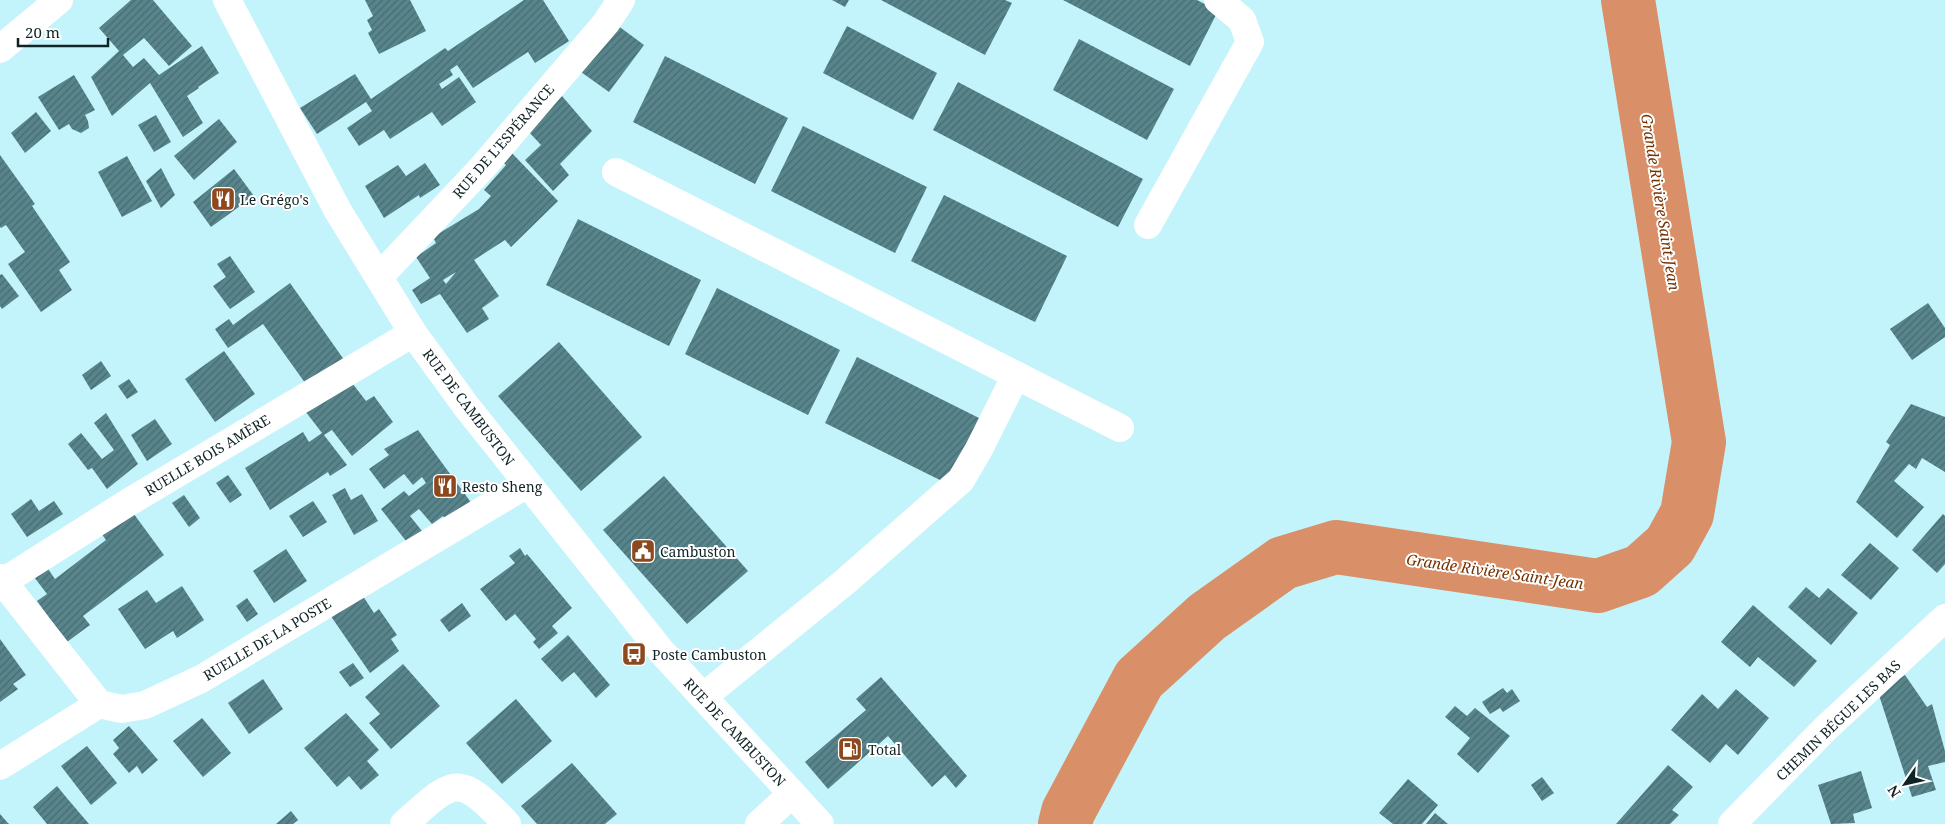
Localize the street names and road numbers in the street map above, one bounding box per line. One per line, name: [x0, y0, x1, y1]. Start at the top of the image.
street label: RUE DE L'ESPÉRANCE: [448, 80, 558, 202]
street label: RUE DE CAMBUSTON: [419, 345, 519, 469]
street label: RUELLE BOIS AMÈRE: [141, 410, 273, 500]
street label: RUELLE DE LA POSTE: [200, 593, 335, 685]
street label: CHEMIN BÉGUE LES BAS: [1772, 655, 1904, 785]
street label: RUE DE CAMBUSTON: [680, 674, 790, 790]

